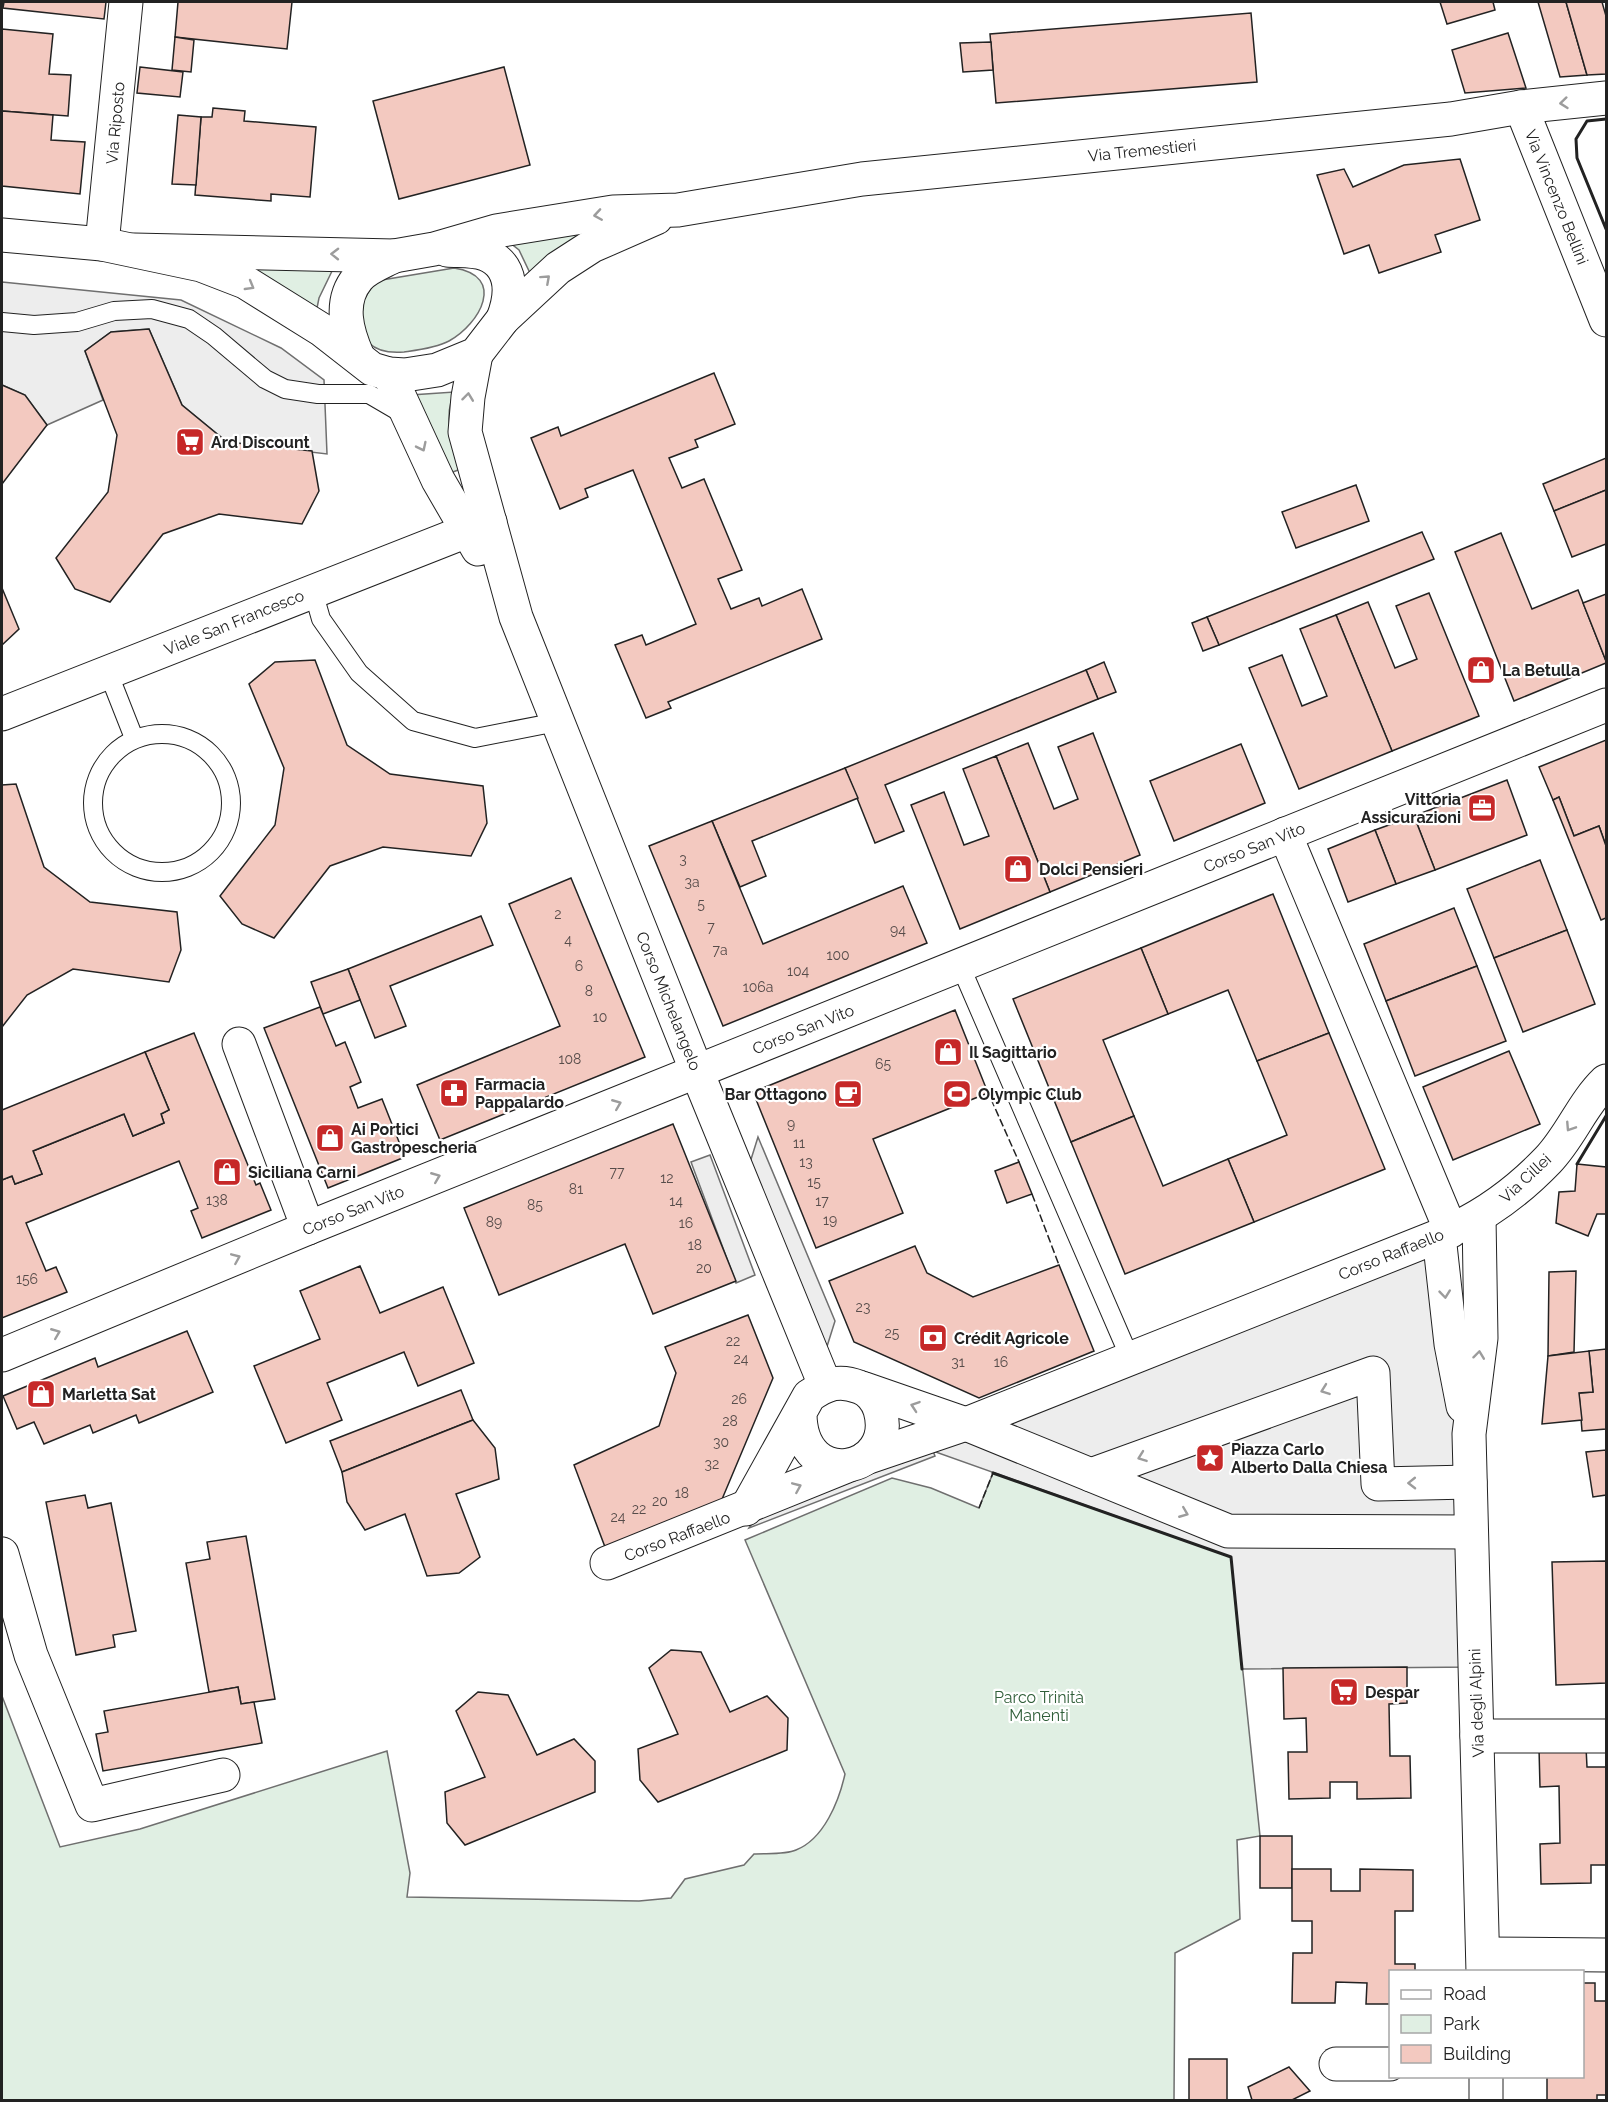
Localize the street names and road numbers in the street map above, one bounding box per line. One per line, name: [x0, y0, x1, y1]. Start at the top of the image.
street label: Via Riposto: [102, 81, 129, 165]
street label: Via Vincenzo Bellini: [1521, 127, 1592, 268]
street label: Via Tremestieri: [1087, 135, 1197, 166]
street label: Viale San Francesco: [161, 586, 307, 659]
street label: Corso San Vito: [1201, 818, 1308, 876]
street label: Corso Michelangelo: [632, 929, 705, 1073]
street label: Corso San Vito: [750, 1000, 857, 1058]
street label: Via Cillei: [1496, 1150, 1555, 1207]
street label: Corso San Vito: [300, 1181, 407, 1239]
street label: Corso Raffaello: [1336, 1225, 1447, 1284]
street label: Corso Raffaello: [621, 1508, 733, 1565]
street label: Via degli Alpini: [1465, 1648, 1488, 1758]

